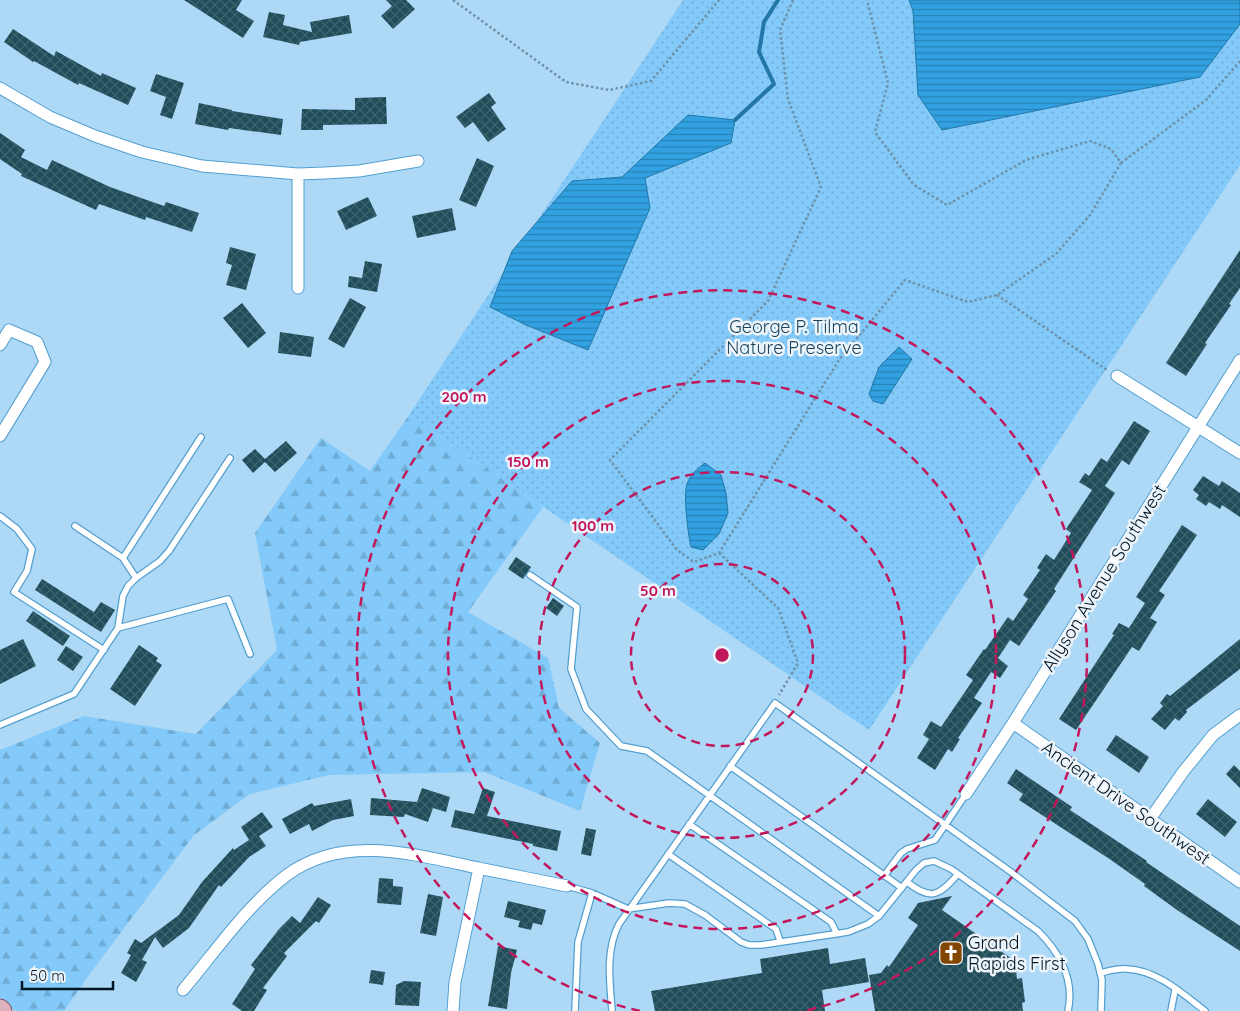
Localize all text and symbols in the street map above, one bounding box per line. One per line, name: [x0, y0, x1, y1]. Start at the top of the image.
park label: George P. Tilma Nature Preserve: [726, 315, 862, 359]
text: 200 m: [442, 387, 487, 406]
text: 150 m: [507, 452, 549, 471]
street label: Allyson Avenue Southwest: [1036, 480, 1171, 676]
text: 100 m: [572, 516, 614, 535]
text: 50 m: [640, 581, 676, 600]
centre of rings: [713, 646, 731, 664]
street label: Ancient Drive Southwest: [1037, 736, 1215, 870]
place label: Grand Rapids First: [968, 931, 1066, 975]
church icon: Grand Rapids First: [938, 940, 964, 966]
scale bar: [22, 958, 114, 990]
text: 50 m: [30, 966, 65, 985]

